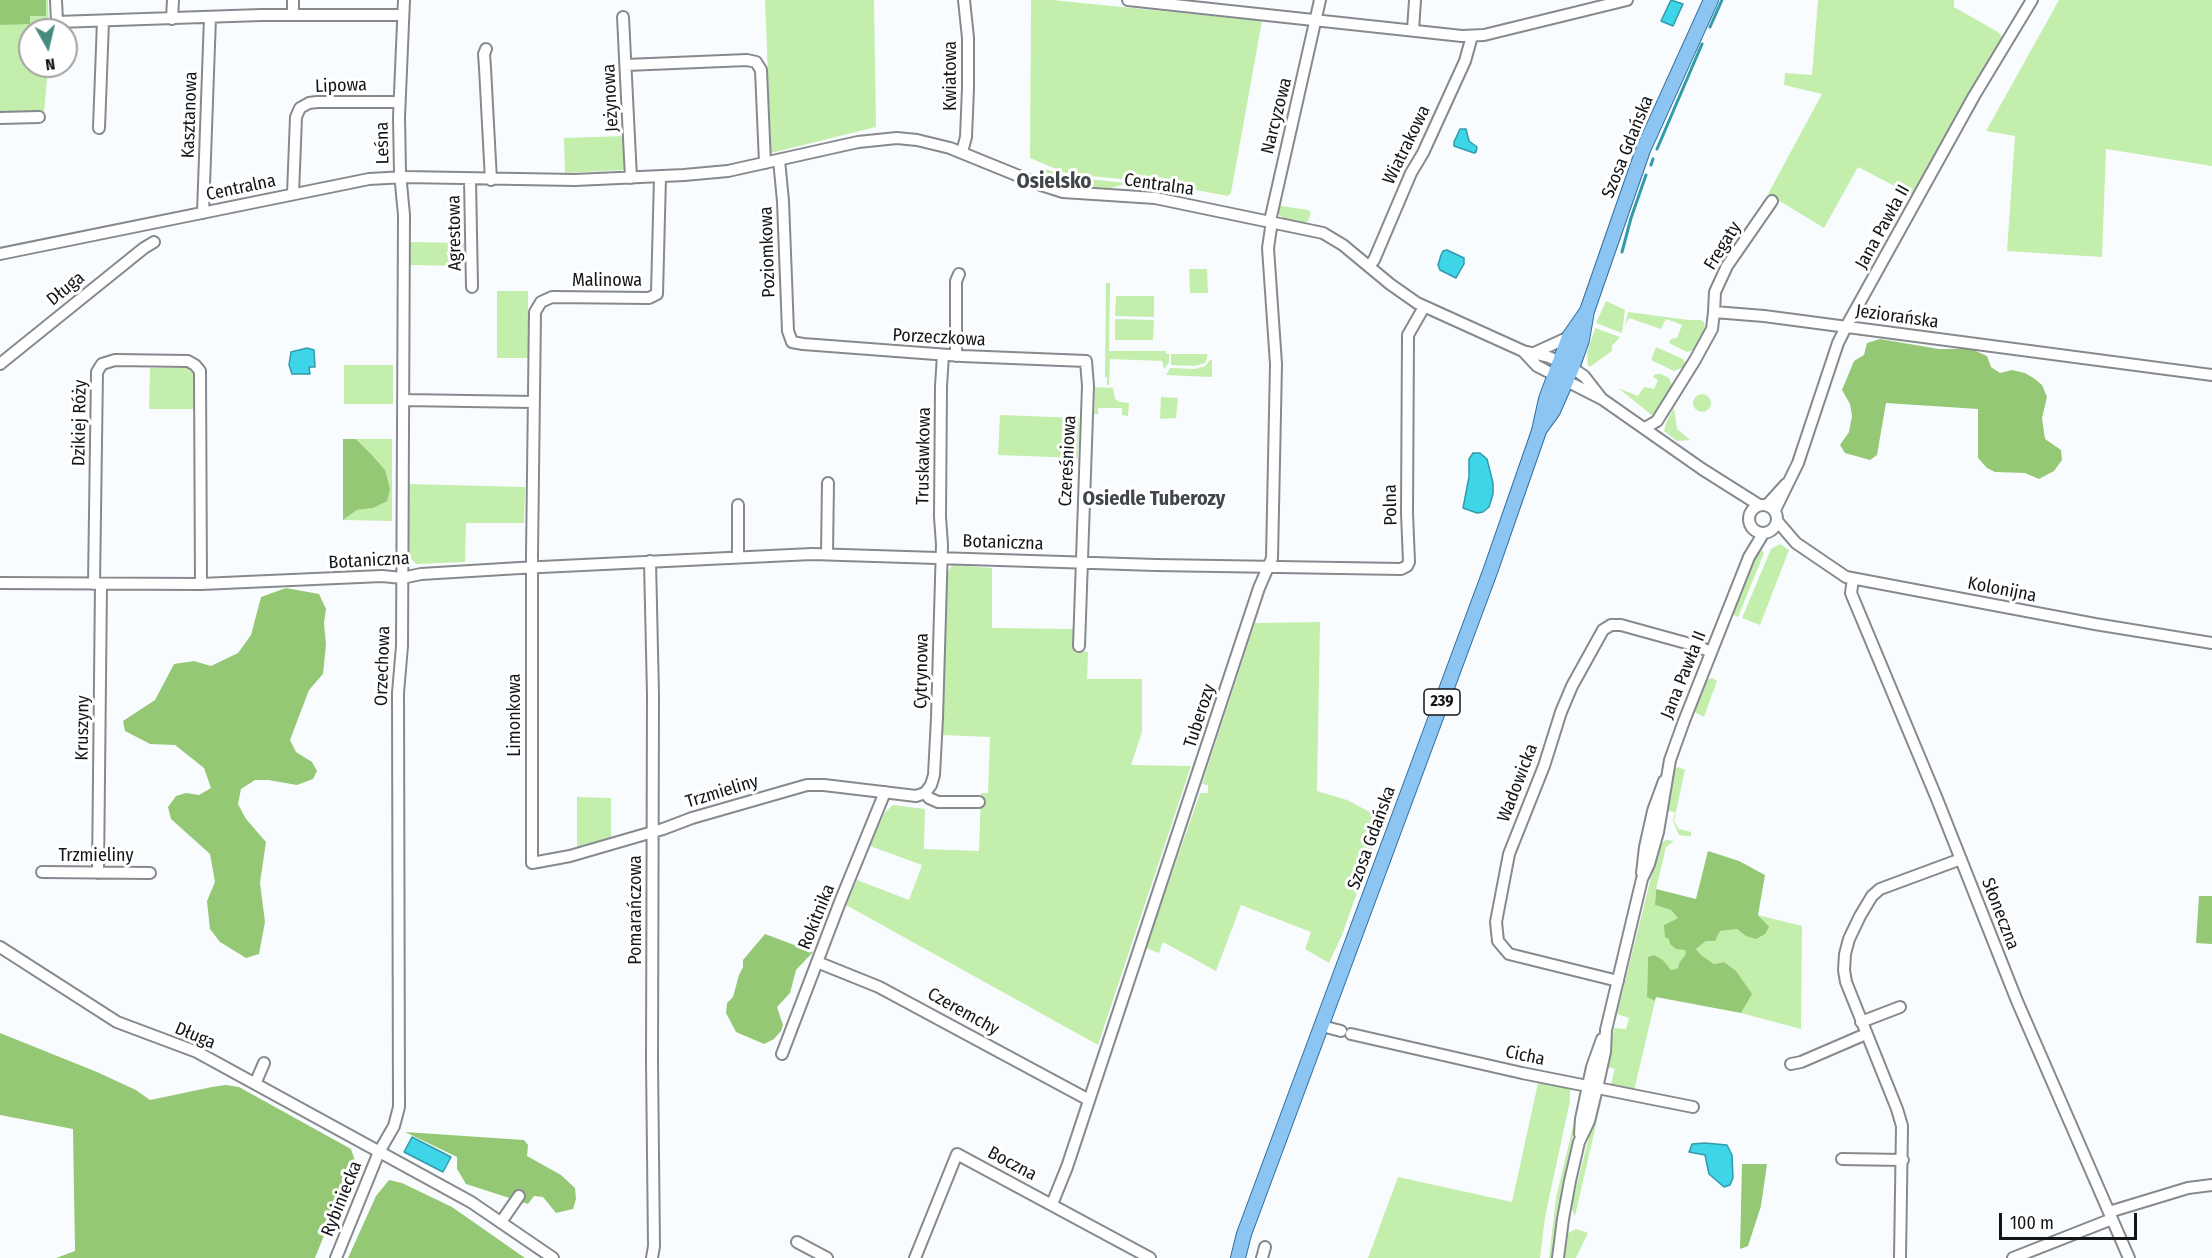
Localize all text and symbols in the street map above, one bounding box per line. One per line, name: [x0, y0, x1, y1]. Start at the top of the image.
north arrow: [18, 18, 78, 78]
street label: Kwiatowa: [940, 41, 962, 111]
text: N: [44, 54, 56, 74]
street label: Jeżynowa: [598, 63, 624, 133]
street label: Kasztanowa: [178, 71, 202, 159]
street label: Lipowa: [315, 74, 367, 98]
street label: Narcyzowa: [1257, 76, 1297, 156]
street label: Szosa Gdańska: [1598, 93, 1658, 201]
street label: Wiatrakowa: [1379, 102, 1435, 188]
street label: Leśna: [372, 122, 394, 164]
district label: Osielsko: [1016, 169, 1092, 195]
street label: Centralna: [1123, 169, 1195, 201]
street label: Centralna: [204, 170, 278, 206]
street label: Jana Pawła II: [1851, 181, 1915, 273]
street label: Agrestowa: [444, 195, 466, 271]
street label: Poziomkowa: [756, 206, 780, 298]
street label: Fregaty: [1700, 218, 1746, 274]
street label: Długa: [43, 267, 89, 311]
street label: Malinowa: [572, 270, 642, 292]
street label: Jeziorańska: [1854, 300, 1940, 334]
street label: Porzeczkowa: [892, 325, 986, 351]
street label: Dzikiej Róży: [68, 380, 92, 466]
street label: Truskawkowa: [912, 407, 936, 505]
street label: Czereśniowa: [1055, 415, 1081, 507]
street label: Polna: [1380, 484, 1402, 526]
district label: Osiedle Tuberozy: [1083, 487, 1225, 511]
street label: Botaniczna: [962, 531, 1044, 555]
street label: Botaniczna: [328, 548, 410, 574]
street label: Kolonijna: [1966, 573, 2038, 607]
street label: Orzechowa: [371, 625, 395, 707]
street label: Jana Pawła II: [1657, 628, 1711, 722]
street label: Cytrynowa: [911, 633, 933, 709]
street label: Limonkowa: [504, 673, 526, 757]
street label: Tuberozy: [1180, 681, 1220, 751]
road number: 239: [1424, 689, 1460, 715]
street label: Kruszyny: [72, 695, 94, 761]
street label: Wadowicka: [1493, 741, 1543, 825]
street label: Trzmieliny: [683, 771, 761, 813]
street label: Szosa Gdańska: [1343, 783, 1401, 893]
street label: Trzmieliny: [59, 845, 133, 867]
street label: Pomarańczowa: [625, 855, 647, 965]
street label: Słoneczna: [1976, 875, 2024, 953]
street label: Rokitnika: [794, 881, 840, 953]
street label: Czeremchy: [923, 984, 1003, 1040]
street label: Długa: [171, 1018, 219, 1054]
street label: Cicha: [1503, 1041, 1547, 1071]
street label: Boczna: [984, 1142, 1040, 1186]
street label: Rybiniecka: [317, 1158, 367, 1240]
scale bar: [2002, 1201, 2140, 1239]
text: 100 m: [2010, 1212, 2054, 1234]

